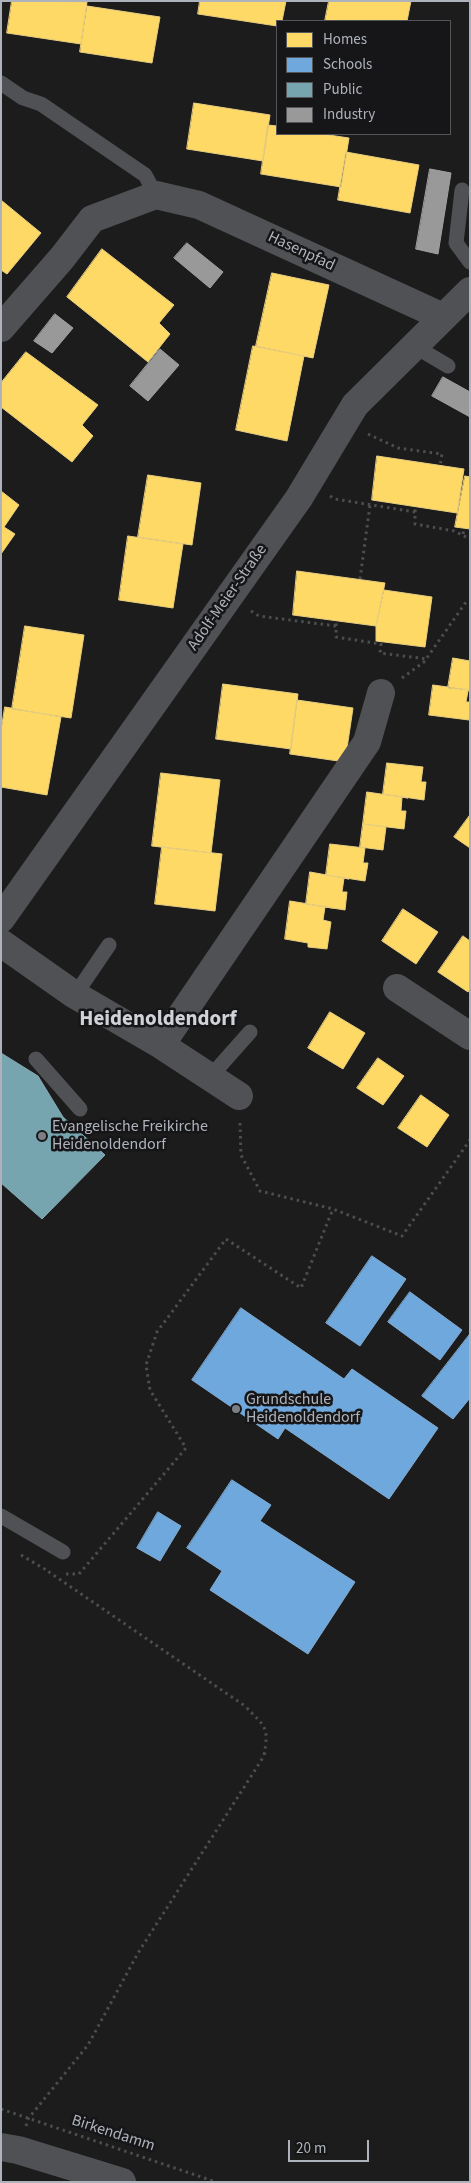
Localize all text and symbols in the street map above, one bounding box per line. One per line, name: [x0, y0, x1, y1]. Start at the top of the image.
legend: [276, 20, 451, 135]
text: Homes: [323, 29, 367, 50]
text: Schools: [323, 54, 372, 75]
text: Public: [323, 79, 362, 100]
text: Industry: [323, 104, 375, 125]
street label: Hasenpfad: [264, 228, 338, 276]
street label: Adolf-Meier-Straße: [184, 541, 272, 655]
district label: Heidenoldendorf: [79, 1007, 237, 1033]
place label: Evangelische Freikirche Heidenoldendorf: [52, 1117, 208, 1155]
marker: Evangelische Freikirche Heidenoldendorf: [36, 1130, 48, 1142]
place label: Grundschule Heidenoldendorf: [246, 1390, 360, 1428]
marker: Grundschule Heidenoldendorf: [230, 1403, 242, 1415]
street label: Birkendamm: [69, 2111, 157, 2157]
scale bar: [291, 2130, 372, 2162]
text: 20 m: [296, 2138, 326, 2159]

